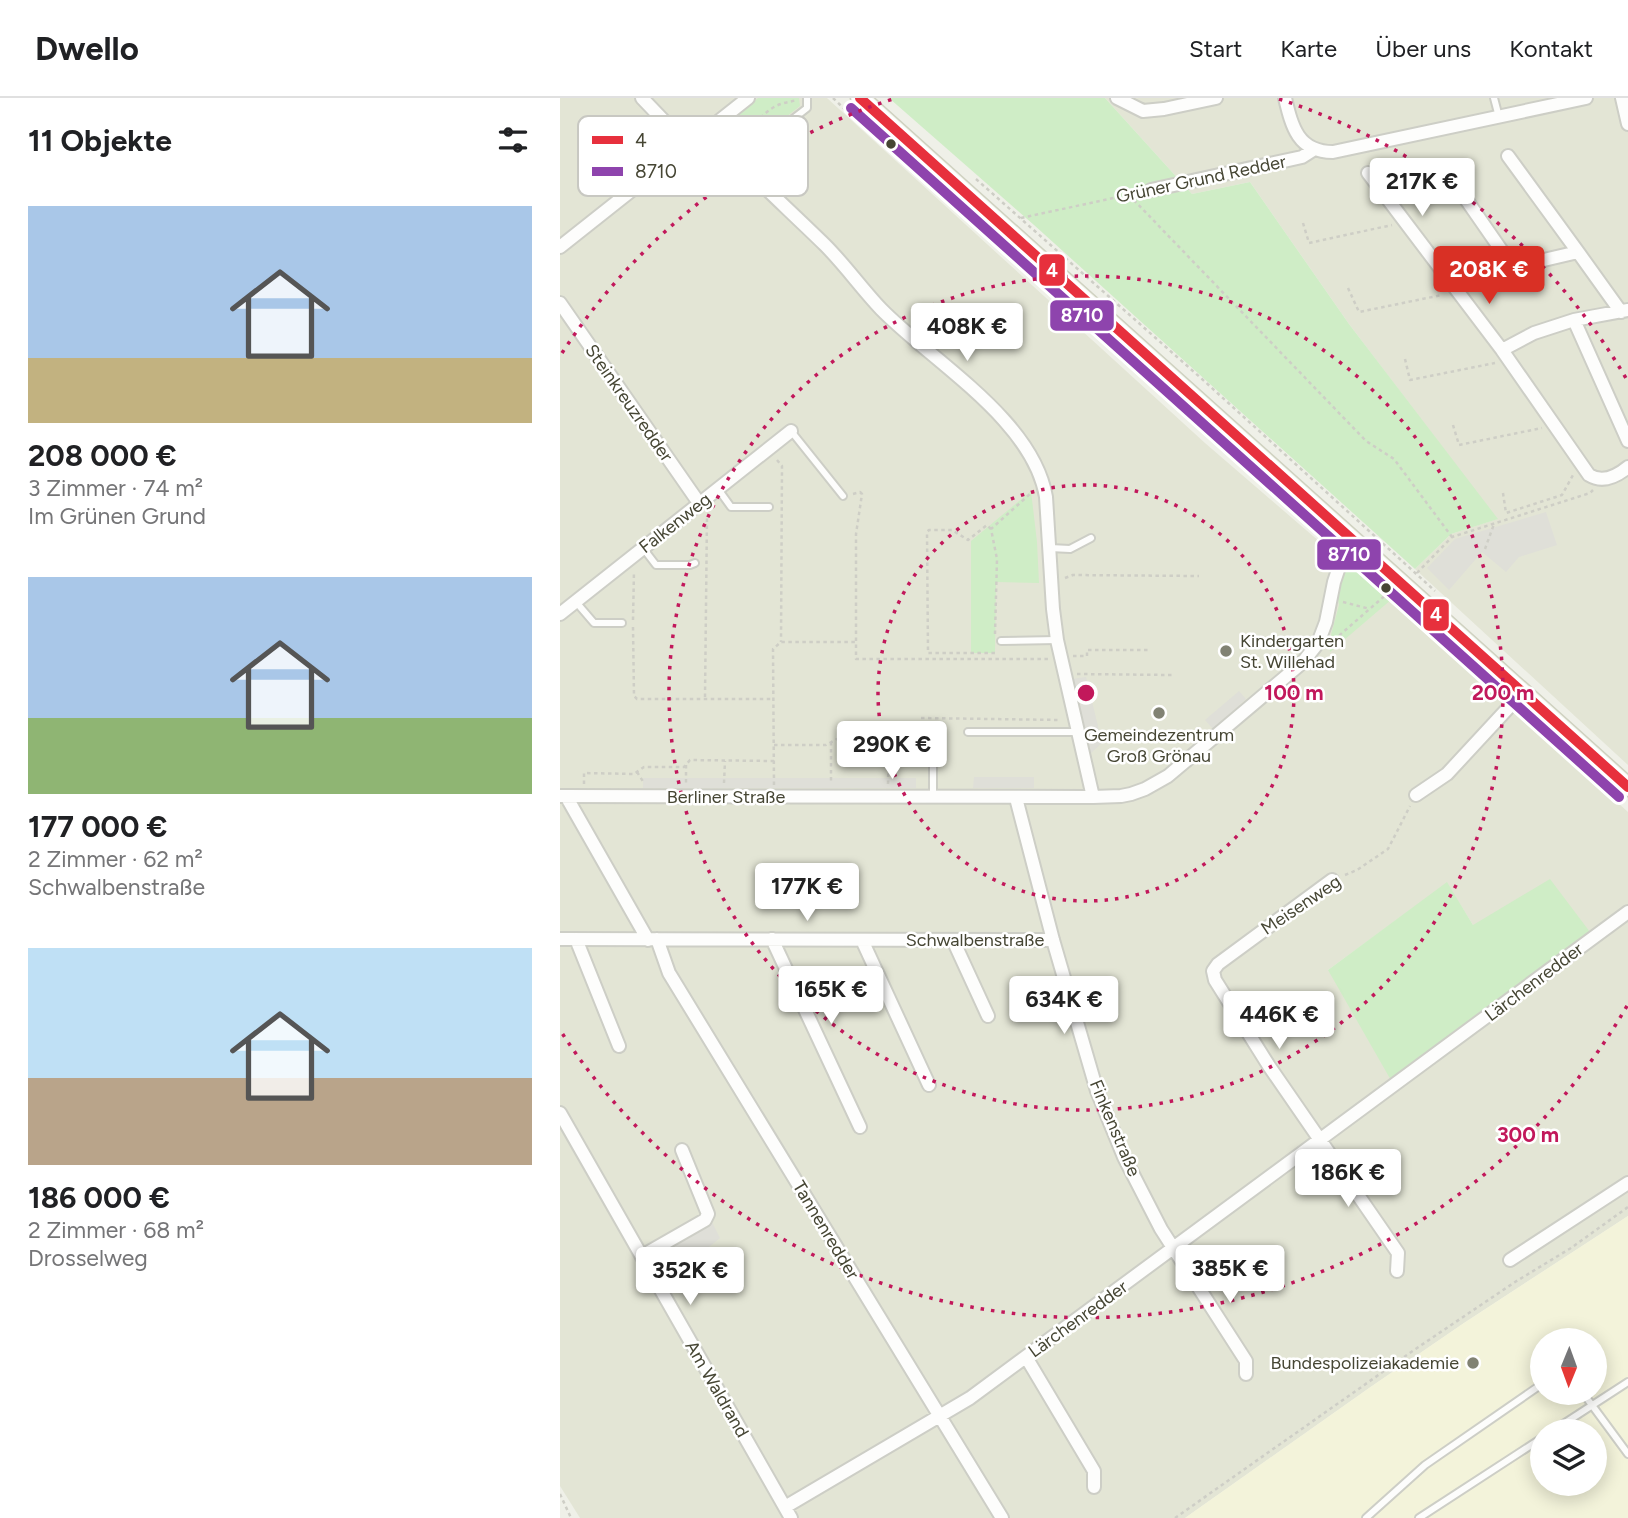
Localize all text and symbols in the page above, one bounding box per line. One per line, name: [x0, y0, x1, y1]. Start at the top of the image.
text: Dwello: [35, 29, 139, 68]
text: Start: [1189, 34, 1242, 63]
text: Karte: [1280, 34, 1337, 63]
text: Über uns: [1375, 34, 1471, 63]
text: Kontakt: [1509, 34, 1593, 63]
legend: [578, 116, 808, 196]
icon: filters: [494, 121, 532, 159]
text: 11 Objekte: [28, 122, 172, 159]
text: 4: [635, 129, 647, 152]
unlabelled marker: [884, 137, 898, 151]
street label: Grüner Grund Redder: [1114, 150, 1288, 208]
pin: 217K €: [1365, 158, 1479, 218]
text: 8710: [635, 160, 677, 183]
text: 217K €: [1386, 167, 1458, 195]
pin: 208K €: [1432, 246, 1546, 306]
icon: home: [217, 251, 343, 377]
line badge: 4: [1038, 253, 1066, 287]
text: 208K €: [1449, 255, 1529, 283]
text: 4: [1046, 259, 1058, 282]
line badge: 8710: [1049, 299, 1115, 332]
pin: 408K €: [910, 303, 1024, 363]
text: 8710: [1061, 304, 1103, 327]
text: 408K €: [927, 312, 1007, 340]
street label: Steinkreuzredder: [580, 340, 678, 466]
text: 208 000 €: [28, 437, 177, 474]
text: 3 Zimmer · 74 m²: [28, 474, 203, 502]
street label: Falkenweg: [635, 488, 715, 558]
text: Im Grünen Grund: [28, 502, 206, 530]
line badge: 8710: [1316, 538, 1382, 571]
text: 8710: [1328, 543, 1370, 566]
unlabelled marker: [1379, 581, 1393, 595]
line badge: 4: [1422, 598, 1450, 632]
text: 4: [1430, 603, 1442, 626]
icon: home: [217, 622, 343, 748]
place label: Kindergarten St. Willehad: [1240, 630, 1344, 673]
marker: Kindergarten St. Willehad: [1218, 643, 1234, 659]
text: 100 m: [1264, 680, 1324, 705]
text: 200 m: [1472, 680, 1534, 705]
centre of rings: [1074, 681, 1098, 705]
marker: Gemeindezentrum Groß Grönau: [1151, 705, 1167, 721]
pin: 290K €: [835, 722, 949, 781]
place label: Gemeindezentrum Groß Grönau: [1084, 724, 1234, 767]
text: 290K €: [853, 730, 931, 758]
street label: Berliner Straße: [667, 786, 785, 808]
text: 177 000 €: [28, 808, 167, 845]
text: 2 Zimmer · 62 m²: [28, 845, 203, 873]
pin: 177K €: [750, 864, 864, 923]
street label: Meisenweg: [1257, 870, 1345, 940]
text: 177K €: [771, 872, 843, 900]
text: Schwalbenstraße: [28, 873, 205, 901]
street label: Schwalbenstraße: [906, 929, 1044, 951]
street label: Lärchenredder: [1481, 938, 1587, 1026]
pin: 165K €: [774, 967, 888, 1026]
text: 165K €: [794, 975, 868, 1003]
pin: 634K €: [1007, 976, 1121, 1036]
text: 634K €: [1025, 985, 1103, 1013]
pin: 446K €: [1222, 992, 1336, 1051]
icon: home: [217, 993, 343, 1119]
text: 446K €: [1239, 1000, 1319, 1028]
street label: Finkenstraße: [1085, 1076, 1145, 1180]
text: 300 m: [1497, 1122, 1559, 1147]
pin: 186K €: [1291, 1150, 1405, 1209]
text: 186K €: [1311, 1158, 1385, 1186]
street label: Tannenredder: [788, 1177, 864, 1283]
text: 186 000 €: [28, 1179, 170, 1216]
text: 2 Zimmer · 68 m²: [28, 1216, 204, 1244]
text: Drosselweg: [28, 1244, 148, 1272]
pin: 385K €: [1173, 1246, 1287, 1305]
pin: 352K €: [633, 1248, 747, 1307]
text: 385K €: [1191, 1254, 1269, 1282]
text: 352K €: [652, 1256, 728, 1284]
street label: Lärchenredder: [1024, 1276, 1132, 1362]
north arrow: [1530, 1328, 1606, 1405]
map controls: [1530, 1328, 1607, 1496]
street label: Am Waldrand: [680, 1337, 754, 1441]
place label: Bundespolizeiakademie: [1271, 1352, 1459, 1374]
marker: Bundespolizeiakademie: [1465, 1355, 1481, 1371]
button: layers: [1530, 1419, 1607, 1496]

